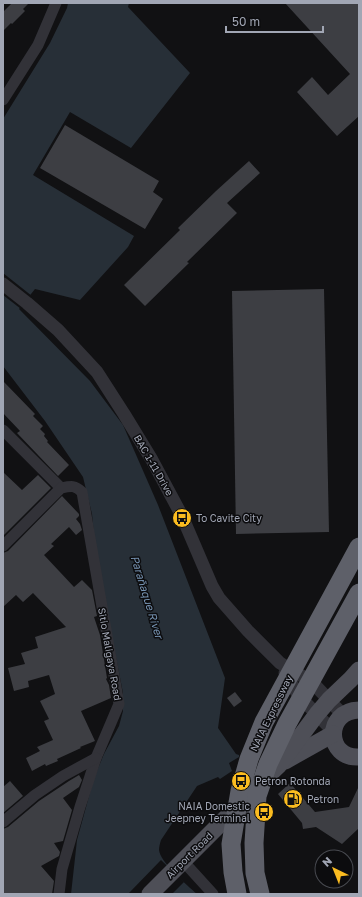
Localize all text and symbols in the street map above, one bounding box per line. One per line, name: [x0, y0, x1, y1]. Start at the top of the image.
scale bar: [226, 8, 323, 34]
text: 50 m: [232, 14, 260, 29]
street label: BAC 1-11 Drive: [132, 433, 176, 498]
bus stop icon: To Cavite City: [171, 507, 193, 529]
place label: To Cavite City: [196, 512, 262, 524]
water label: Parañaque River: [128, 554, 167, 642]
street label: Sitio Maligaya Road: [96, 607, 124, 701]
street label: NAIA Expressway: [247, 672, 295, 753]
bus stop icon: Petron Rotonda: [230, 770, 252, 792]
place label: Petron Rotonda: [255, 775, 330, 787]
fuel station icon: Petron: [282, 788, 304, 810]
place label: Petron: [307, 793, 339, 805]
place label: NAIA Domestic Jeepney Terminal: [165, 800, 251, 824]
bus stop icon: NAIA Domestic Jeepney Terminal: [253, 801, 275, 823]
street label: Airport Road: [163, 829, 215, 881]
north arrow: [314, 849, 354, 889]
text: N: [319, 854, 334, 869]

